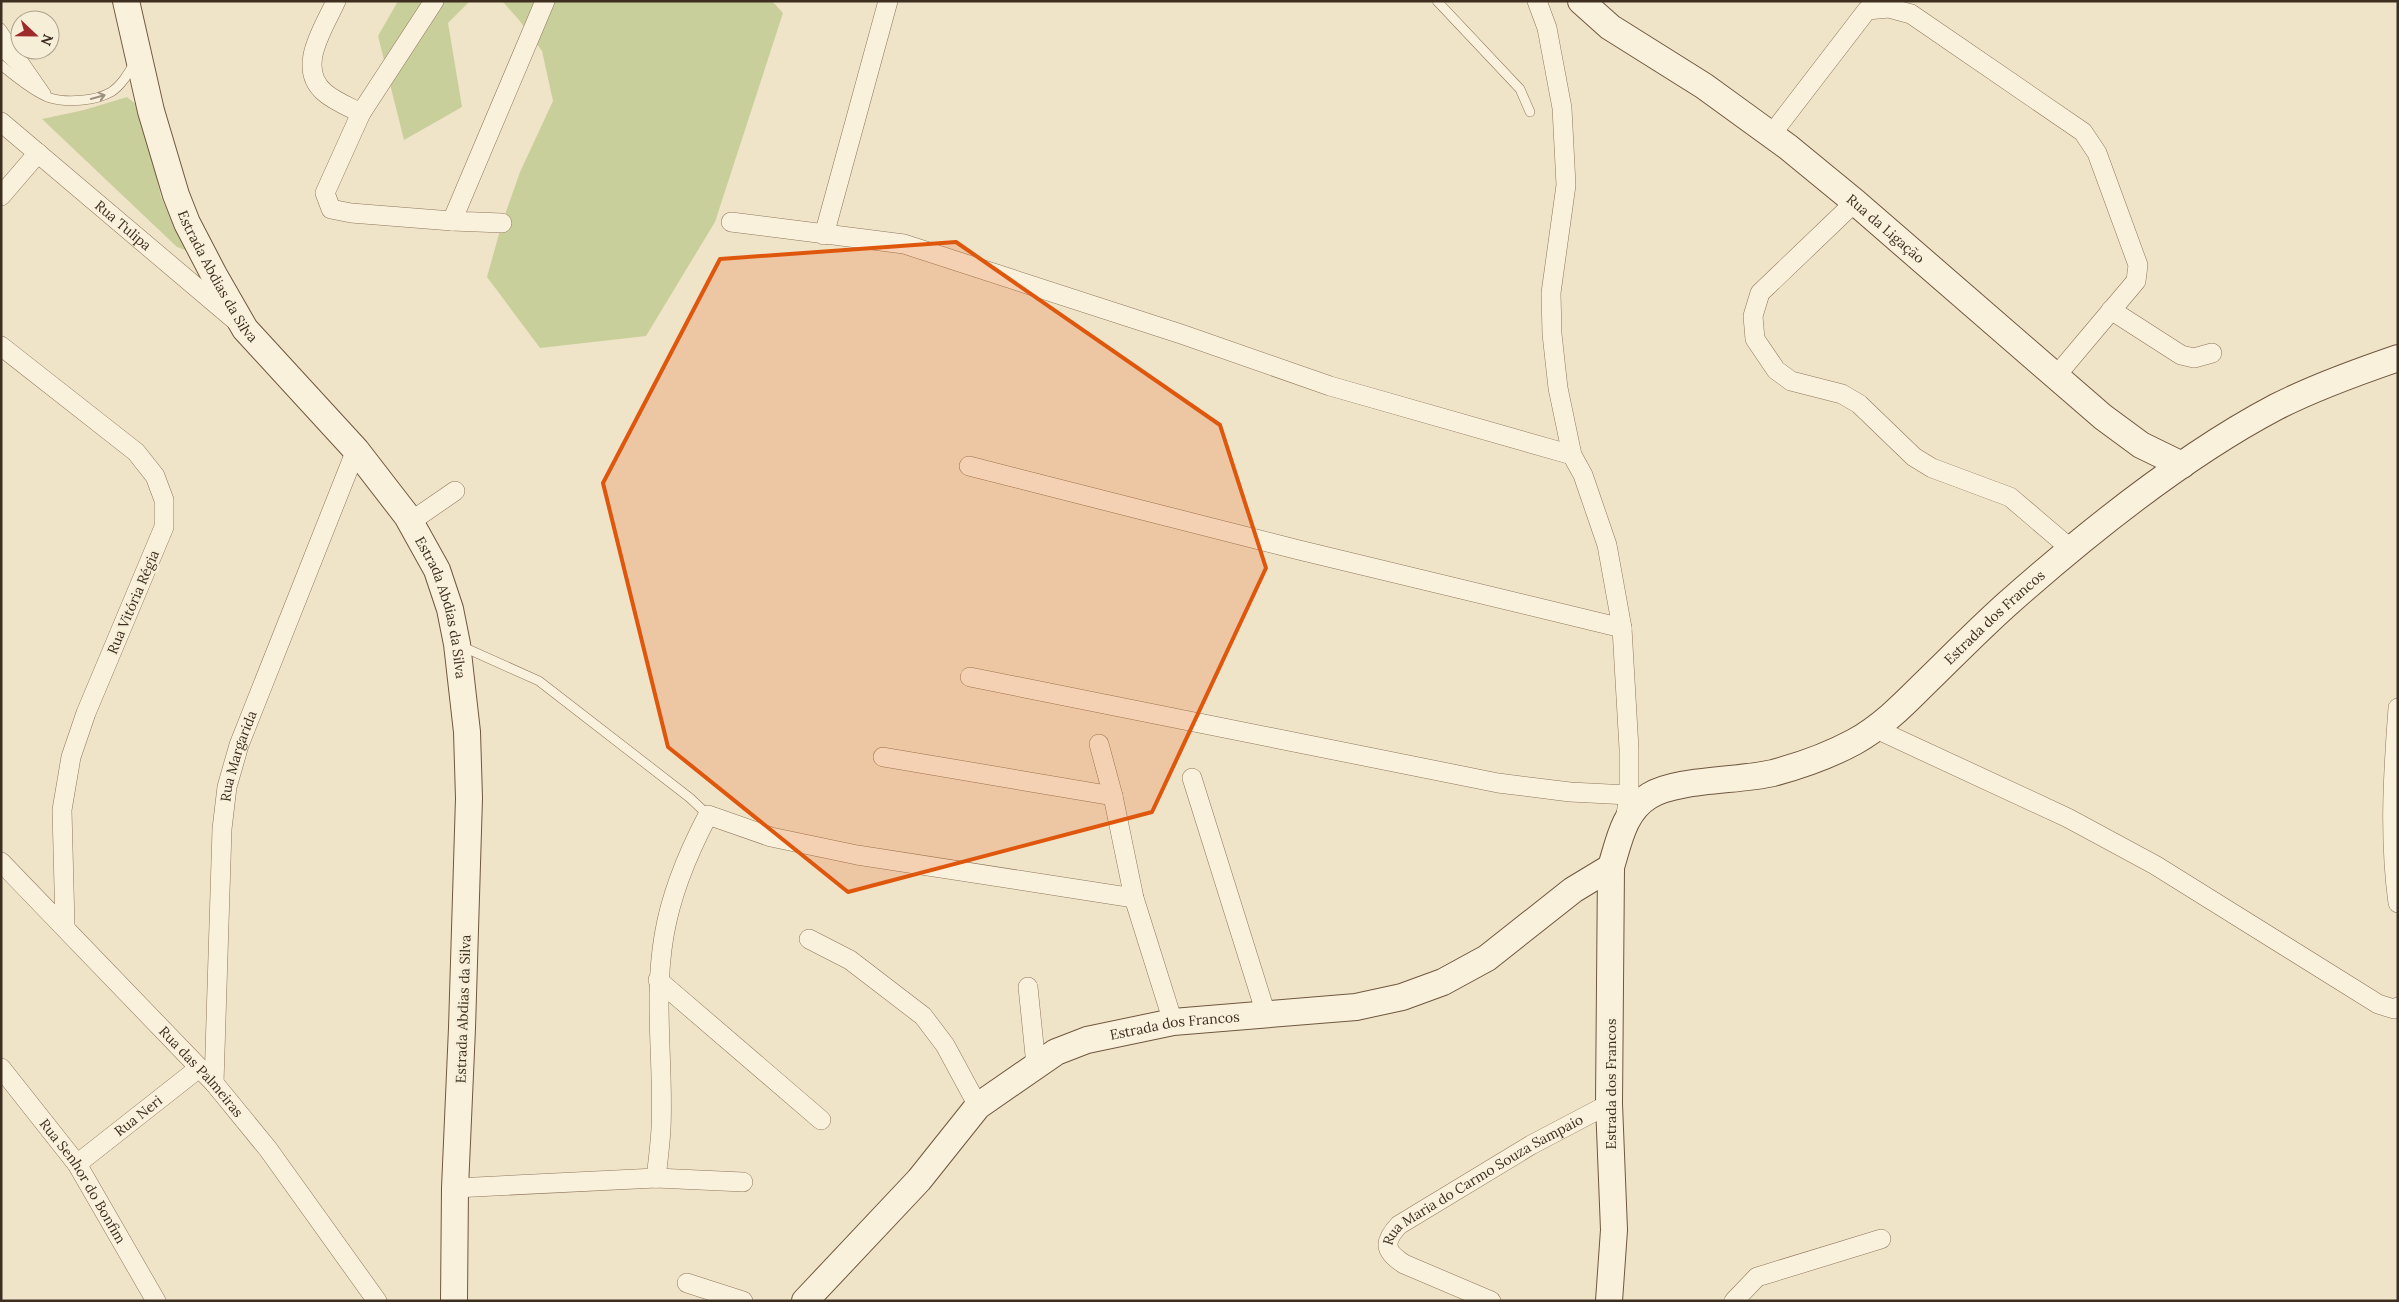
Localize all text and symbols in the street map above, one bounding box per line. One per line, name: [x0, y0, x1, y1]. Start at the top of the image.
north arrow: [10, 10, 60, 60]
text: N: [37, 31, 57, 48]
one-way arrow: [89, 91, 105, 101]
street label: Rua da Ligação: [1843, 190, 1928, 267]
street label: Rua Tulipa: [91, 196, 155, 254]
street label: Estrada Abdias da Silva: [174, 208, 262, 346]
street label: Estrada Abdias da Silva: [411, 533, 470, 680]
street label: Rua Vitória Régia: [103, 547, 163, 657]
street label: Estrada dos Francos: [1940, 566, 2049, 668]
street label: Rua Margarida: [216, 708, 261, 803]
street label: Estrada Abdias da Silva: [451, 934, 475, 1084]
street label: Estrada dos Francos: [1108, 1008, 1240, 1044]
street label: Estrada dos Francos: [1602, 1018, 1620, 1150]
street label: Rua das Palmeiras: [155, 1022, 247, 1121]
street label: Rua Neri: [111, 1091, 166, 1140]
street label: Rua Maria do Carmo Souza Sampaio: [1379, 1110, 1586, 1247]
street label: Rua Senhor do Bonfim: [36, 1115, 130, 1247]

